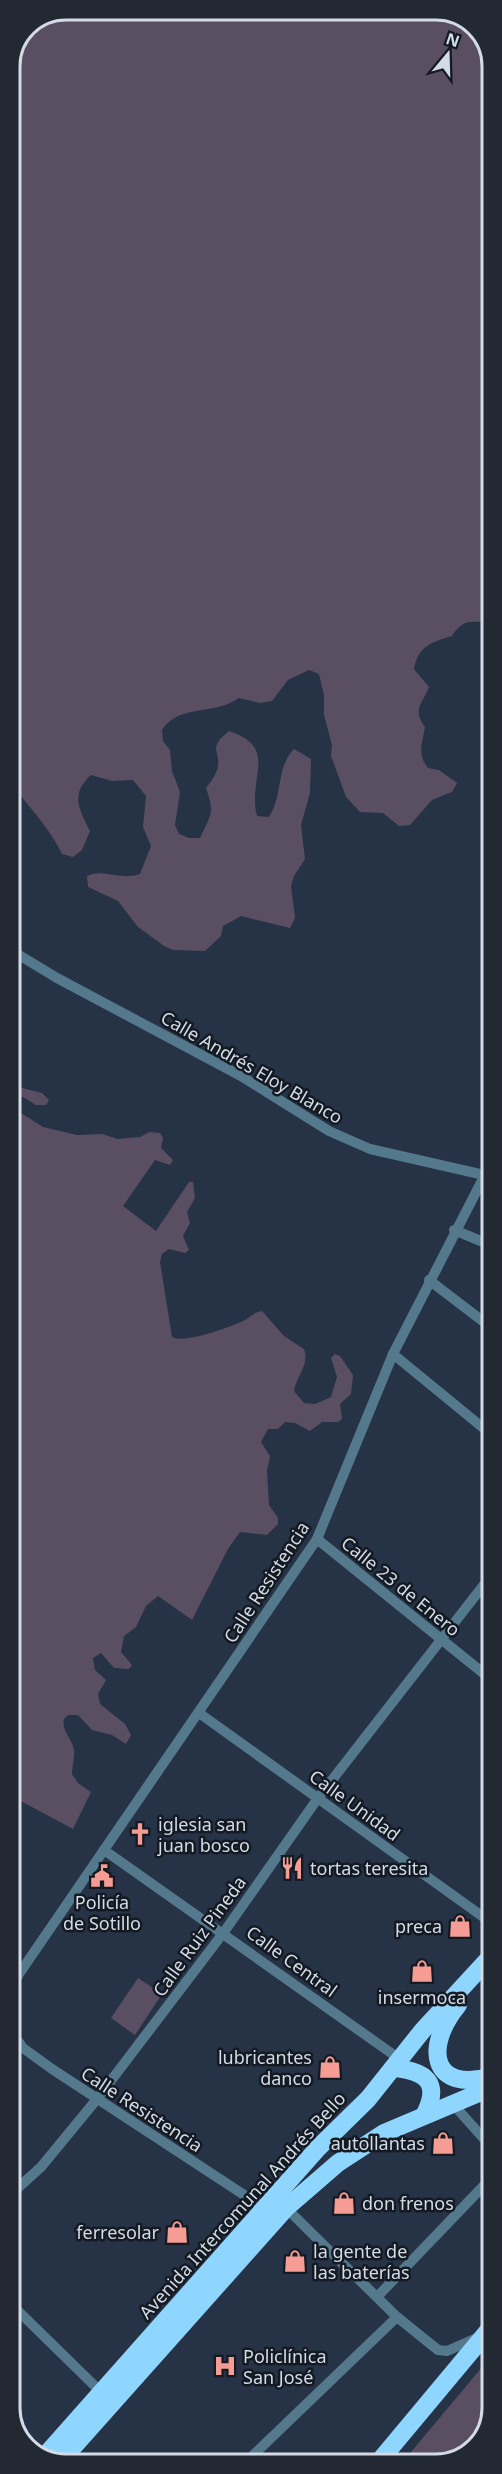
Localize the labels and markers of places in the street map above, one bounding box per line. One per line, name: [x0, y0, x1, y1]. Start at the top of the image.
place label: iglesia san juan bosco: [157, 1812, 250, 1857]
church icon: iglesia san juan bosco: [127, 1821, 153, 1847]
restaurant icon: tortas teresita: [279, 1855, 305, 1881]
place label: tortas teresita: [310, 1856, 428, 1880]
public building icon: Policía de Sotillo: [89, 1863, 115, 1889]
place label: Policía de Sotillo: [63, 1890, 141, 1935]
shop icon: preca: [447, 1913, 473, 1939]
place label: preca: [395, 1914, 442, 1938]
shop icon: insermoca: [409, 1958, 435, 1984]
place label: insermoca: [378, 1985, 466, 2009]
place label: lubricantes danco: [218, 2045, 312, 2090]
shop icon: lubricantes danco: [317, 2054, 343, 2080]
shop icon: autollantas: [430, 2130, 456, 2156]
place label: autollantas: [331, 2131, 425, 2155]
shop icon: don frenos: [331, 2190, 357, 2216]
place label: don frenos: [362, 2191, 454, 2215]
shop icon: ferresolar: [164, 2219, 190, 2245]
place label: ferresolar: [76, 2220, 160, 2244]
place label: la gente de las baterías: [313, 2239, 410, 2284]
shop icon: la gente de las baterías: [282, 2248, 308, 2274]
place label: Policlínica San José: [243, 2344, 327, 2389]
hospital icon: Policlínica San José: [212, 2353, 238, 2379]

